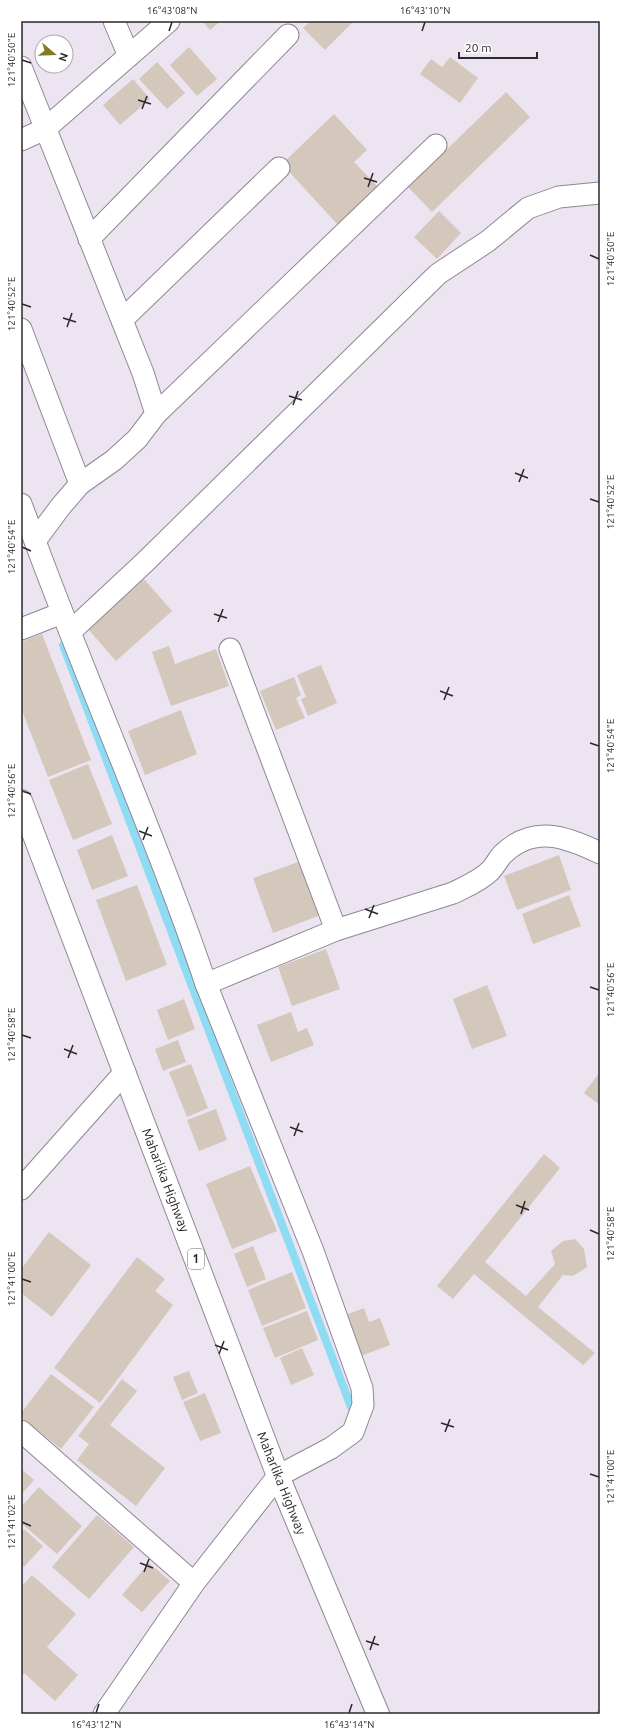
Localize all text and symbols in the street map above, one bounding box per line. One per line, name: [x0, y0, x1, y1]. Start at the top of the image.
text: 16°43'08"N: [147, 5, 197, 16]
text: 16°43'10"N: [400, 5, 450, 16]
text: 121°40'50"E: [6, 32, 17, 87]
north arrow: [34, 34, 74, 74]
scale bar: [459, 34, 537, 60]
text: 20 m: [465, 41, 492, 54]
text: N: [56, 51, 70, 63]
text: 121°40'50"E: [605, 231, 616, 286]
text: 121°40'52"E: [6, 276, 17, 331]
text: 121°40'52"E: [605, 474, 616, 529]
text: 121°40'54"E: [6, 519, 17, 574]
text: 121°40'54"E: [605, 718, 616, 773]
text: 121°40'56"E: [6, 763, 17, 818]
text: 121°40'56"E: [605, 962, 616, 1017]
text: 121°40'58"E: [6, 1007, 17, 1062]
street label: Maharlika Highway: [140, 1126, 192, 1234]
text: 121°40'58"E: [605, 1206, 616, 1261]
road number: 1: [188, 1249, 204, 1269]
text: 121°41'00"E: [6, 1251, 17, 1306]
street label: Maharlika Highway: [255, 1429, 309, 1537]
text: 121°41'00"E: [605, 1449, 616, 1504]
text: 121°41'02"E: [6, 1494, 17, 1549]
text: 16°43'12"N: [71, 1719, 121, 1730]
text: 16°43'14"N: [324, 1719, 374, 1730]

